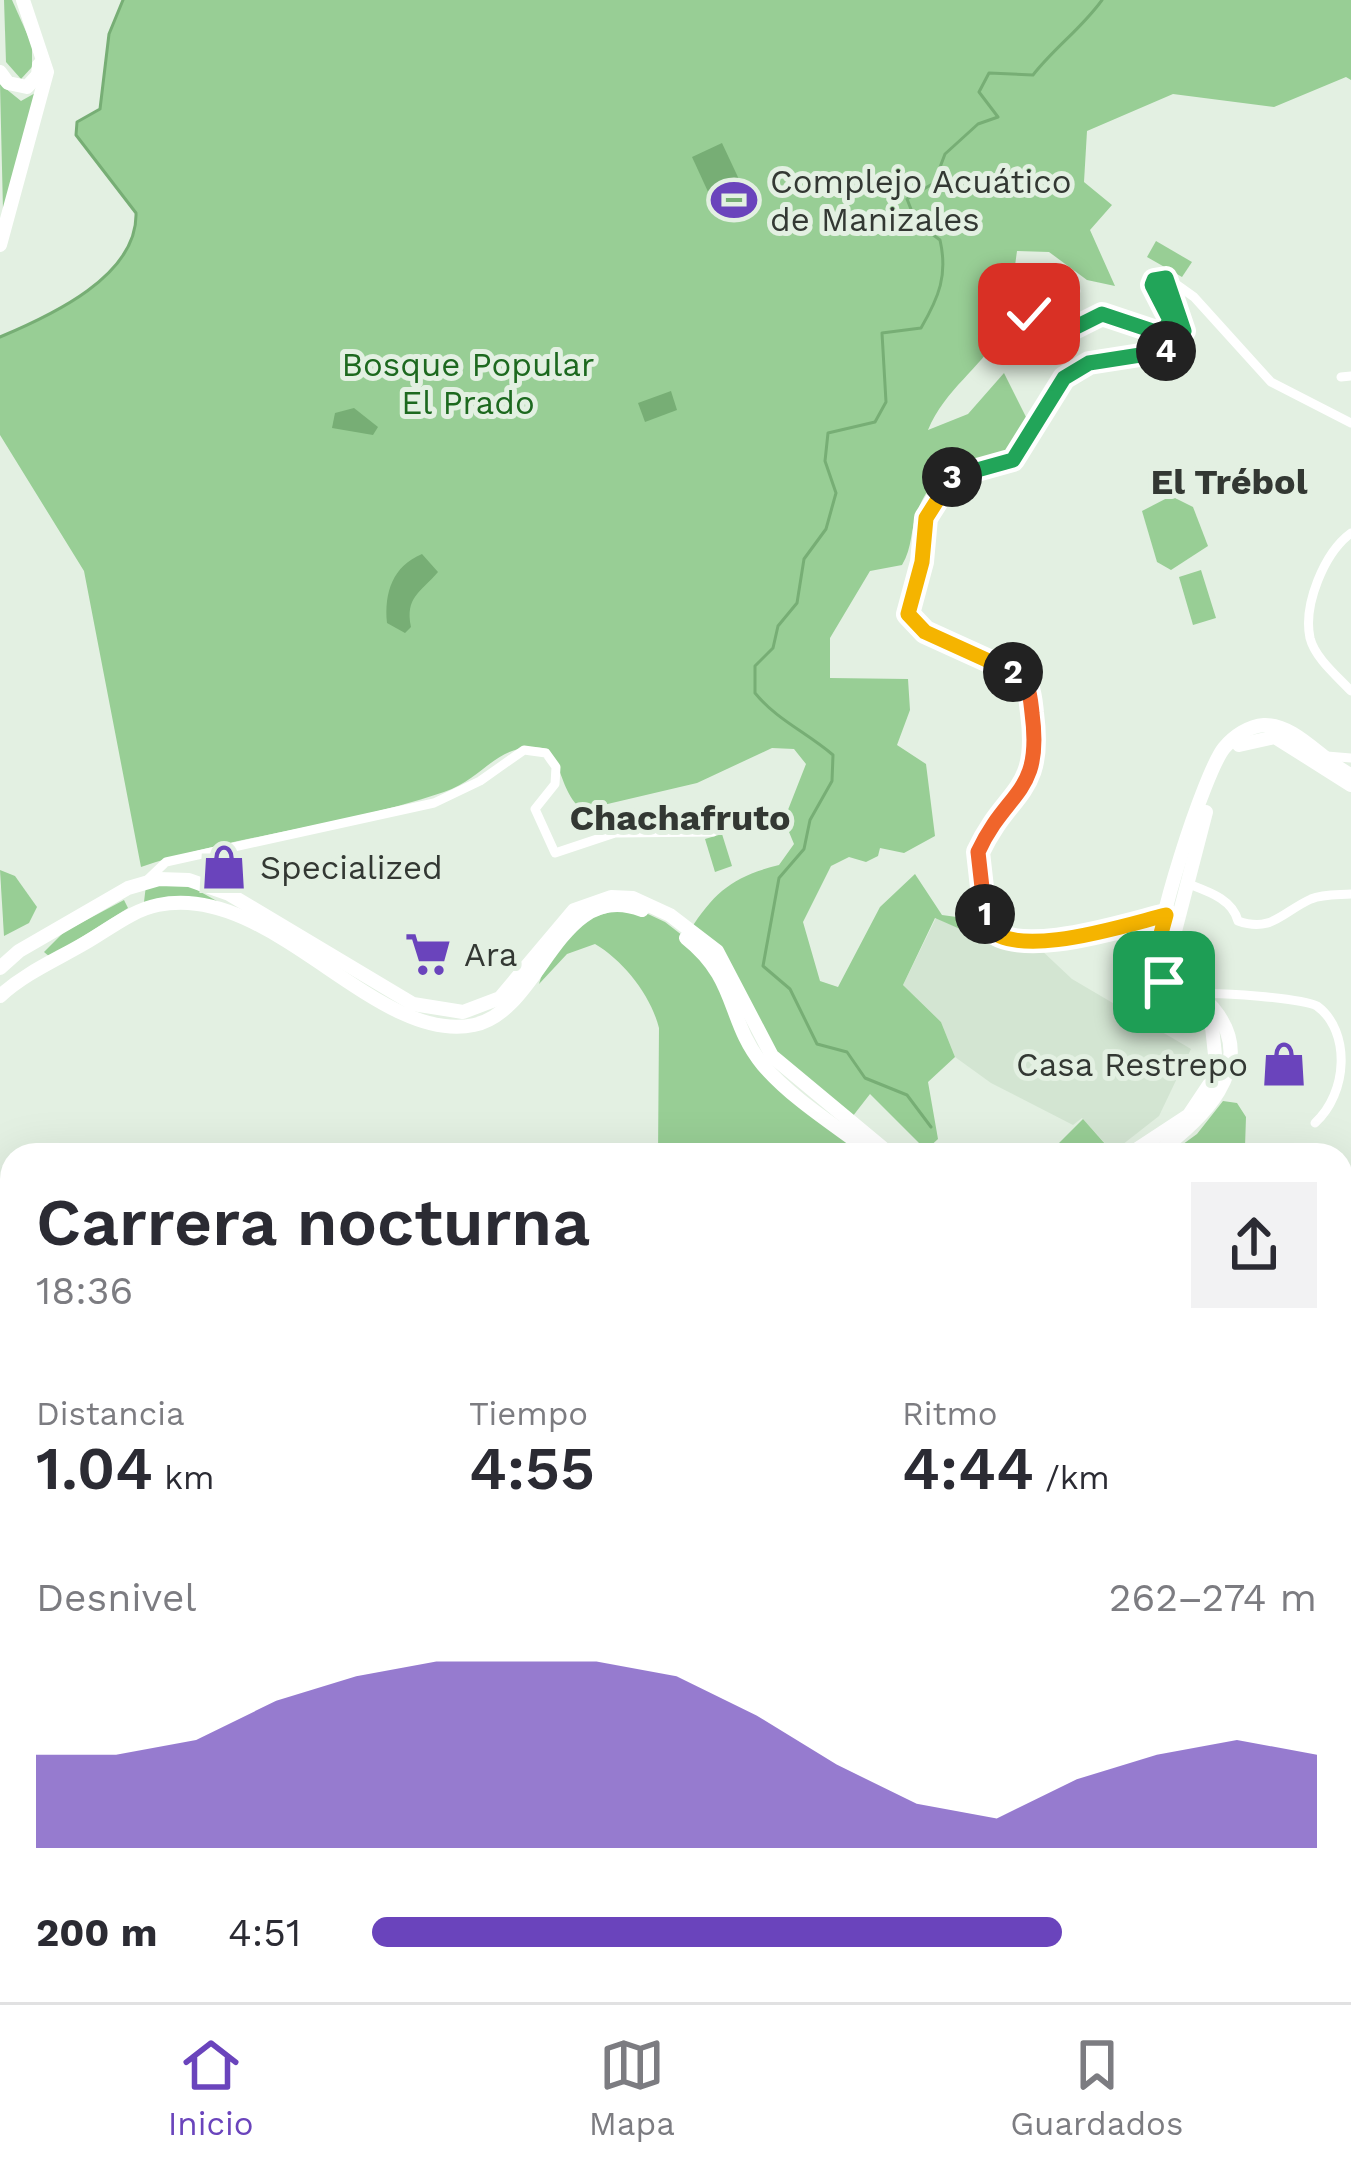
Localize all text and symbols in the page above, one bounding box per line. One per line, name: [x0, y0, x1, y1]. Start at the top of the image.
place label: Complejo Acuático de Manizales: [770, 162, 1071, 239]
sports icon: Complejo Acuático de Manizales: [709, 175, 759, 225]
pin: [978, 263, 1080, 365]
icon: check: [996, 281, 1062, 347]
pin: 4: [1136, 321, 1196, 381]
text: 4: [1155, 331, 1177, 370]
park label: Bosque Popular El Prado: [341, 345, 595, 422]
pin: 3: [922, 447, 982, 507]
text: 3: [942, 457, 962, 496]
district label: El Trébol: [1151, 461, 1308, 503]
pin: 2: [983, 642, 1043, 702]
text: 2: [1003, 652, 1023, 691]
district label: Chachafruto: [569, 797, 791, 839]
shop icon: Specialized: [199, 842, 249, 892]
place label: Specialized: [260, 848, 443, 887]
pin: 1: [955, 884, 1015, 944]
text: 1: [978, 894, 992, 933]
supermarket icon: Ara: [403, 929, 453, 979]
pin: [1113, 931, 1215, 1033]
place label: Ara: [464, 935, 517, 974]
icon: arrive: [1131, 949, 1197, 1015]
shop icon: Casa Restrepo: [1259, 1039, 1309, 1089]
place label: Casa Restrepo: [1016, 1045, 1248, 1084]
button: share: [1191, 1182, 1317, 1308]
text: Carrera nocturna: [36, 1184, 590, 1261]
text: 18:36: [36, 1268, 133, 1313]
text: Distancia: [36, 1394, 185, 1433]
text: Tiempo: [469, 1394, 588, 1433]
text: Ritmo: [902, 1394, 998, 1433]
text: 1.04: [36, 1433, 153, 1504]
text: 4:55: [469, 1433, 595, 1504]
text: 4:44: [902, 1433, 1034, 1504]
text: km: [153, 1458, 215, 1497]
text: /km: [1034, 1458, 1110, 1497]
text: Desnivel: [36, 1575, 196, 1620]
text: 262–274 m: [1109, 1575, 1317, 1620]
text: 200 m: [36, 1910, 157, 1955]
text: 4:51: [228, 1910, 301, 1955]
tab: Inicio: [168, 2032, 254, 2143]
tab: Mapa: [589, 2032, 675, 2143]
tab: Guardados: [1010, 2032, 1183, 2143]

